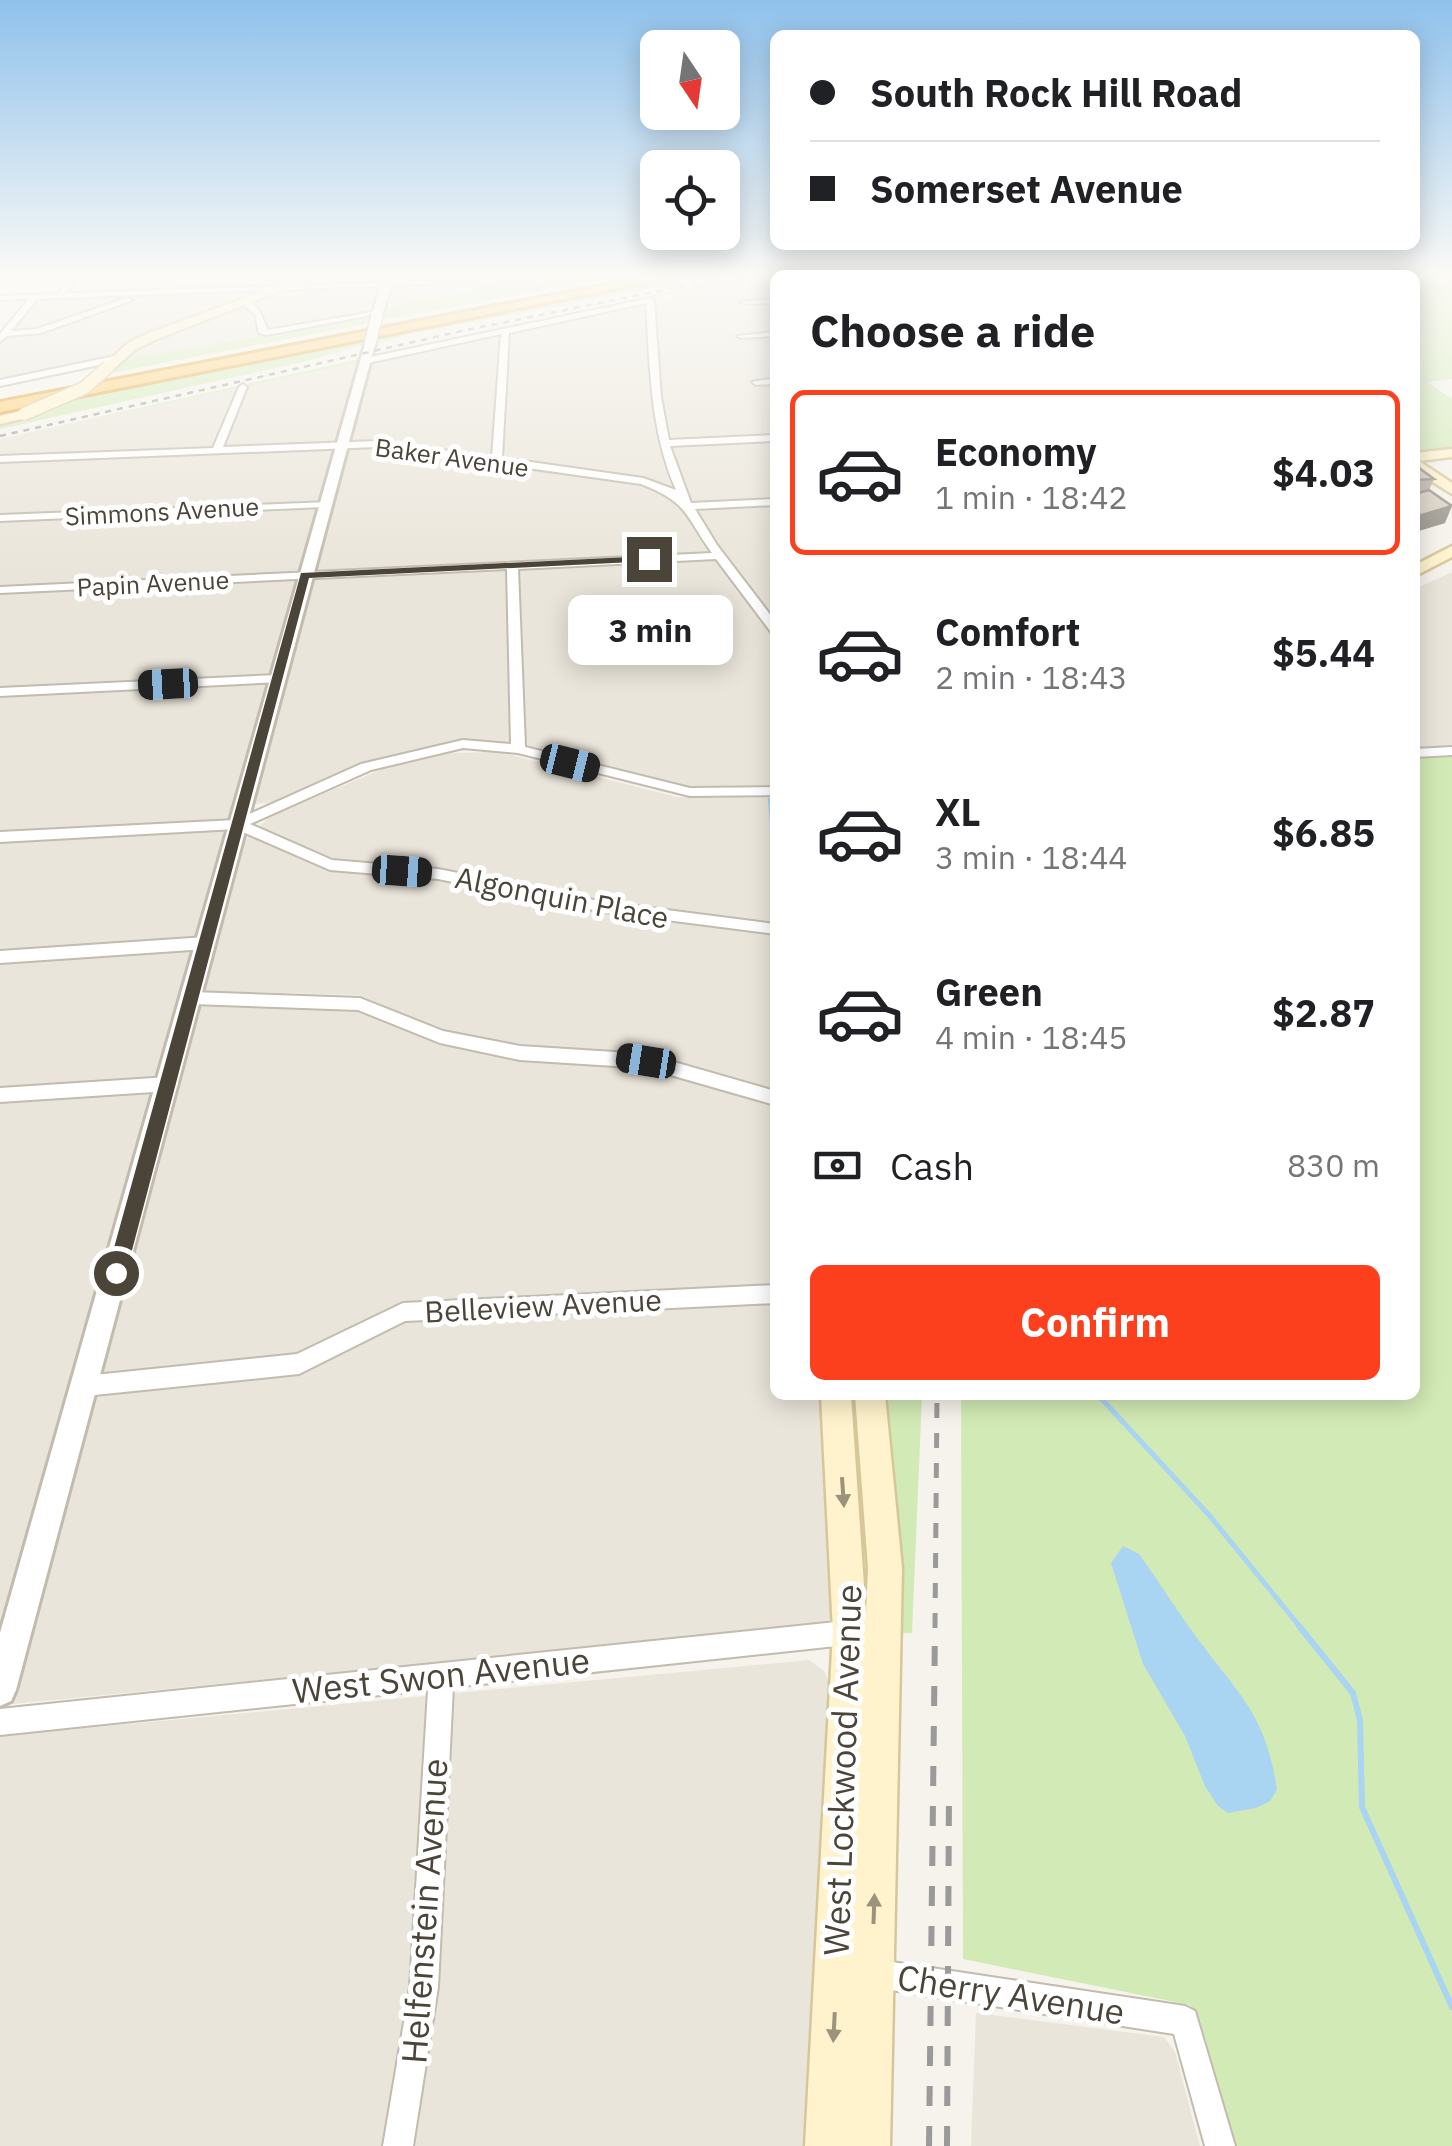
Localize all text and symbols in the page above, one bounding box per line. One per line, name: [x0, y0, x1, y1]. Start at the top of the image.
north arrow: [640, 30, 740, 130]
map controls: [640, 30, 740, 250]
text: South Rock Hill Road: [870, 68, 1242, 117]
button: locate: [640, 150, 740, 250]
text: Somerset Avenue: [870, 164, 1183, 213]
text: Choose a ride: [810, 301, 1095, 359]
text: Economy: [935, 427, 1097, 476]
icon: car: [815, 428, 905, 518]
street label: Baker Avenue: [373, 430, 531, 484]
text: $4.03: [1272, 448, 1375, 497]
text: 1 min · 18:42: [935, 476, 1128, 518]
street label: Simmons Avenue: [64, 489, 260, 533]
route end: [627, 537, 672, 582]
street label: Papin Avenue: [76, 563, 230, 603]
callout: 3 min: [566, 594, 732, 664]
text: Comfort: [935, 607, 1080, 656]
icon: car: [815, 608, 905, 698]
text: 3 min: [609, 609, 692, 651]
text: $5.44: [1272, 628, 1375, 677]
text: 2 min · 18:43: [935, 656, 1128, 698]
car: [137, 667, 199, 701]
car: [537, 741, 603, 785]
text: XL: [935, 787, 981, 836]
icon: car: [815, 788, 905, 878]
text: $6.85: [1272, 808, 1375, 857]
text: 3 min · 18:44: [935, 836, 1128, 878]
car: [371, 854, 433, 888]
street label: Algonquin Place: [452, 857, 672, 937]
text: Green: [935, 967, 1043, 1016]
icon: car: [815, 968, 905, 1058]
text: $2.87: [1272, 988, 1375, 1037]
text: 4 min · 18:45: [935, 1016, 1128, 1058]
car: [614, 1041, 678, 1081]
icon: cash: [810, 1138, 865, 1193]
text: Cash: [890, 1141, 974, 1190]
text: 830 m: [1287, 1144, 1380, 1186]
route start: [94, 1251, 139, 1296]
button: Confirm: [810, 1265, 1380, 1380]
street label: Belleview Avenue: [423, 1279, 663, 1331]
one-way arrow: [835, 1477, 851, 1509]
street label: West Lockwood Avenue: [813, 1584, 871, 1956]
street label: West Swon Avenue: [290, 1637, 592, 1713]
street label: Helfenstein Avenue: [390, 1757, 458, 2065]
one-way arrow: [866, 1892, 882, 1924]
street label: Cherry Avenue: [894, 1953, 1128, 2035]
one-way arrow: [826, 2011, 842, 2043]

